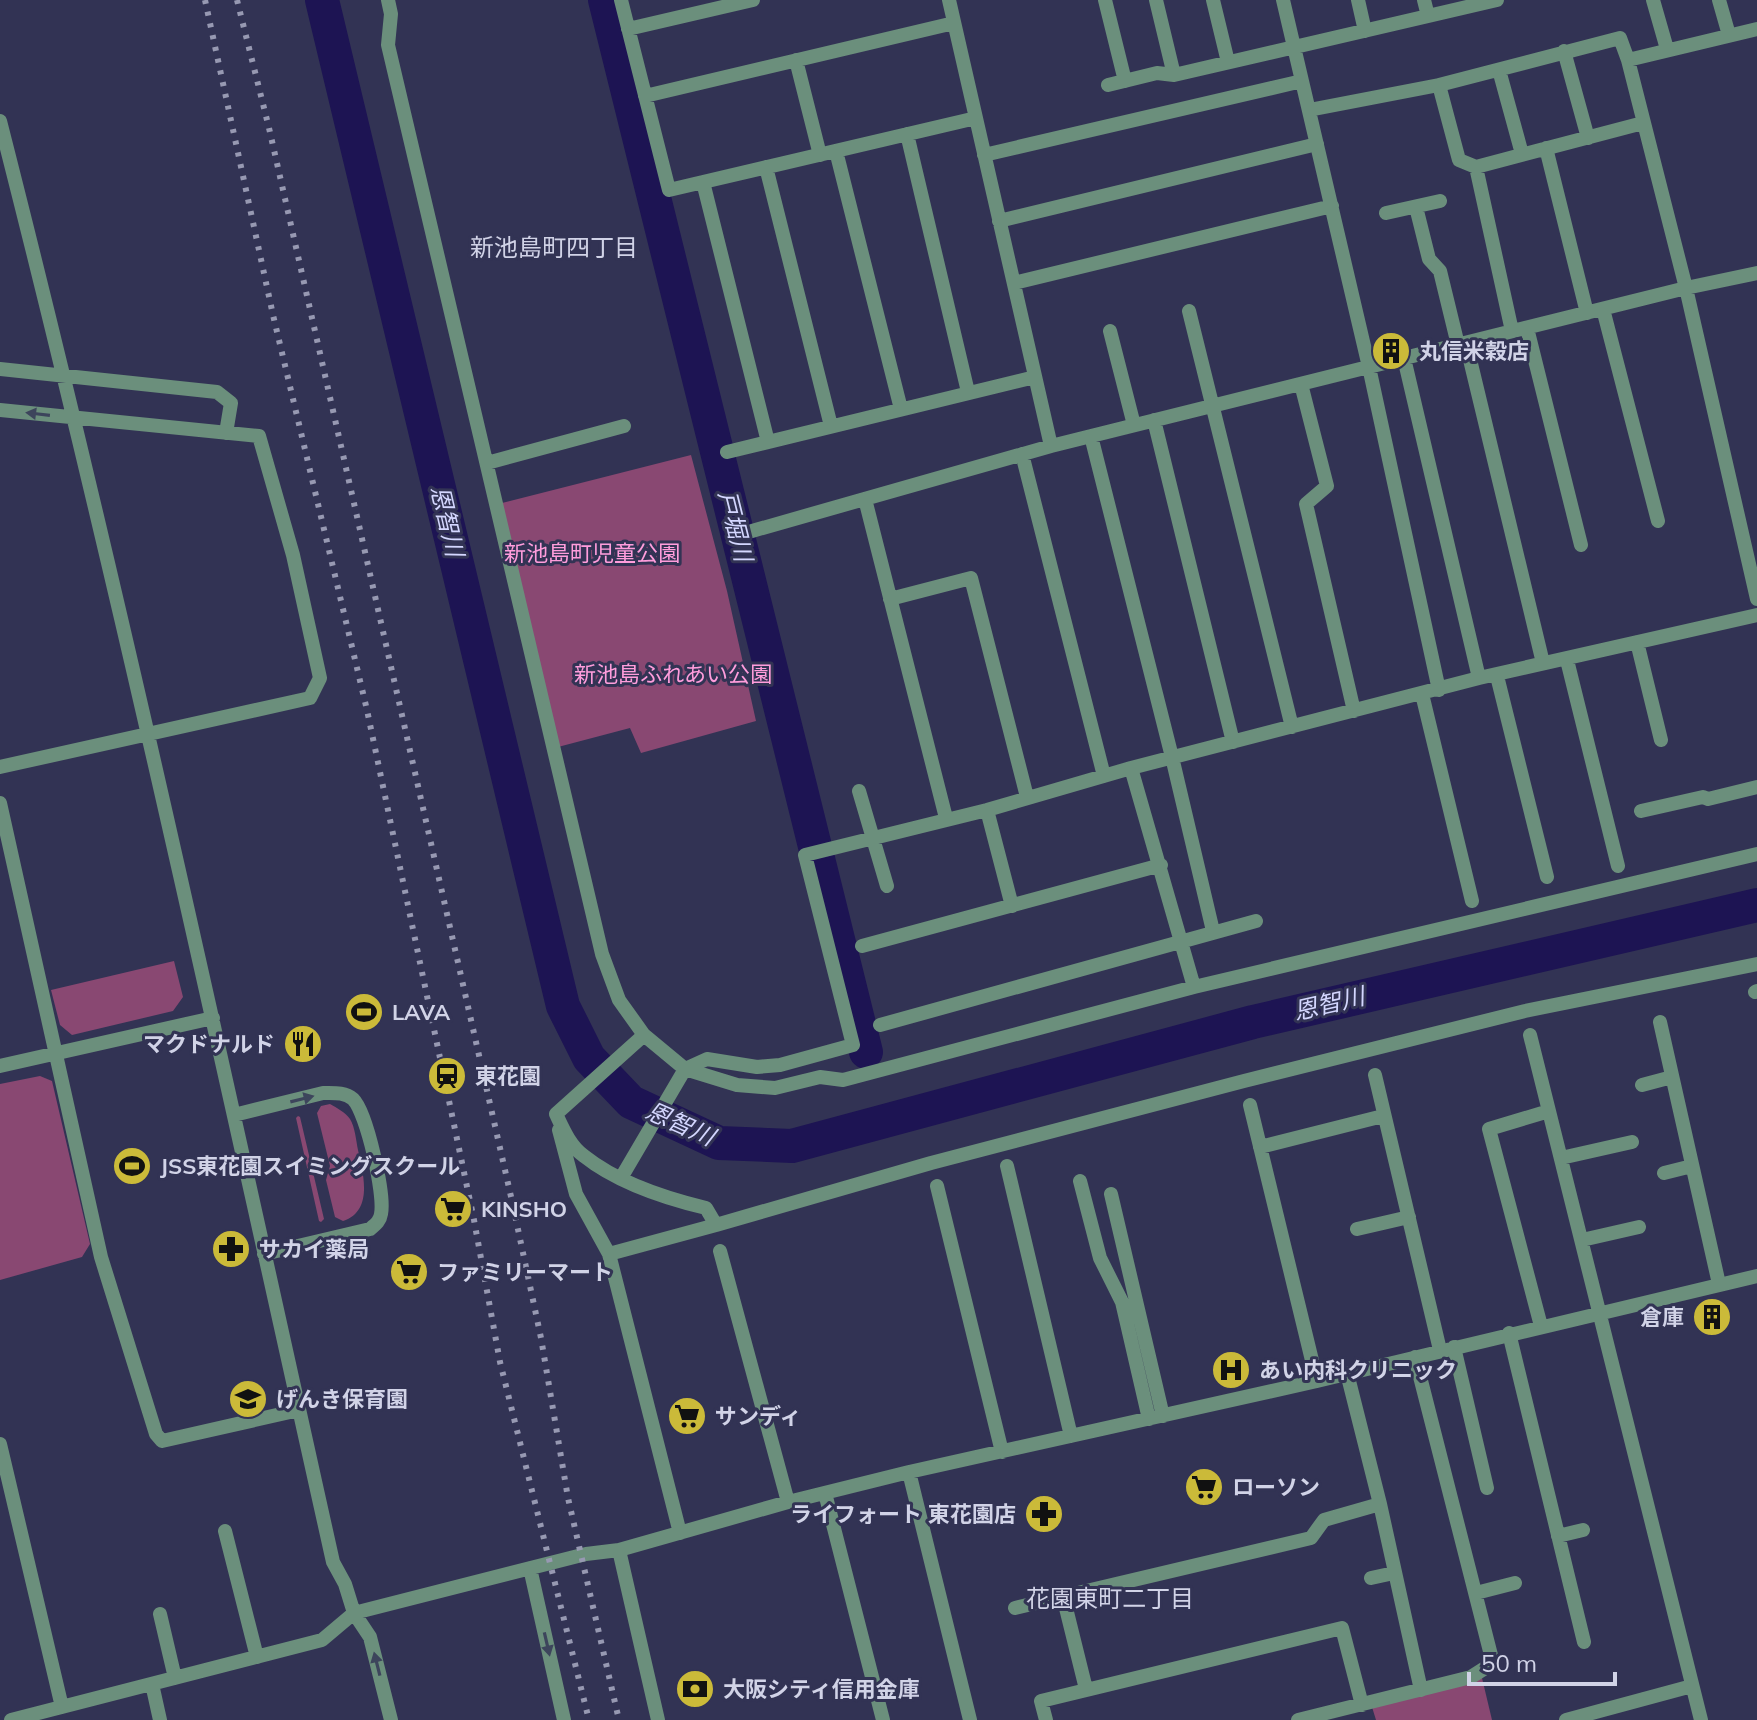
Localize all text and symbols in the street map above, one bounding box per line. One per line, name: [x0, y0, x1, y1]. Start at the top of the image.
district label: 新池島町四丁目: [470, 232, 638, 262]
building icon: 丸信米穀店: [1370, 330, 1412, 372]
place label: 丸信米穀店: [1419, 337, 1529, 365]
one-way arrow: [25, 408, 50, 421]
water label: 恩智川: [425, 482, 471, 562]
water label: 戸堀川: [713, 487, 760, 567]
park label: 新池島町児童公園: [504, 539, 680, 567]
park label: 新池島ふれあい公園: [574, 660, 772, 688]
water label: 恩智川: [1290, 980, 1370, 1026]
sports icon: LAVA: [343, 991, 385, 1033]
place label: LAVA: [392, 998, 451, 1026]
restaurant icon: マクドナルド: [282, 1023, 324, 1065]
place label: マクドナルド: [143, 1030, 275, 1058]
station icon: 東花園: [426, 1055, 468, 1097]
place label: 東花園: [475, 1062, 541, 1090]
one-way arrow: [290, 1092, 315, 1104]
water label: 恩智川: [641, 1095, 722, 1153]
sports icon: JSS東花園スイミングスクール: [111, 1145, 153, 1187]
place label: JSS東花園スイミングスクール: [160, 1152, 460, 1180]
supermarket icon: KINSHO: [432, 1188, 474, 1230]
place label: KINSHO: [481, 1195, 567, 1223]
pharmacy icon: サカイ薬局: [210, 1228, 252, 1270]
place label: サカイ薬局: [259, 1235, 369, 1263]
supermarket icon: ファミリーマート: [388, 1251, 430, 1293]
place label: ファミリーマート: [437, 1258, 613, 1286]
building icon: 倉庫: [1691, 1296, 1733, 1338]
place label: 倉庫: [1640, 1303, 1684, 1331]
hospital icon: あい内科クリニック: [1210, 1349, 1252, 1391]
place label: あい内科クリニック: [1259, 1356, 1457, 1384]
school or university icon: げんき保育園: [227, 1378, 269, 1420]
place label: げんき保育園: [276, 1385, 408, 1413]
supermarket icon: サンディ: [666, 1395, 708, 1437]
place label: サンディ: [715, 1402, 801, 1430]
supermarket icon: ローソン: [1183, 1466, 1225, 1508]
place label: ローソン: [1232, 1473, 1320, 1501]
pharmacy icon: ライフォート 東花園店: [1023, 1493, 1065, 1535]
place label: ライフォート 東花園店: [790, 1500, 1016, 1528]
district label: 花園東町二丁目: [1026, 1583, 1194, 1613]
one-way arrow: [541, 1632, 554, 1657]
scale bar: [1469, 1636, 1615, 1686]
text: 50 m: [1481, 1648, 1537, 1678]
one-way arrow: [370, 1652, 382, 1677]
bank icon: 大阪シティ信用金庫: [674, 1668, 716, 1710]
place label: 大阪シティ信用金庫: [723, 1675, 920, 1703]

